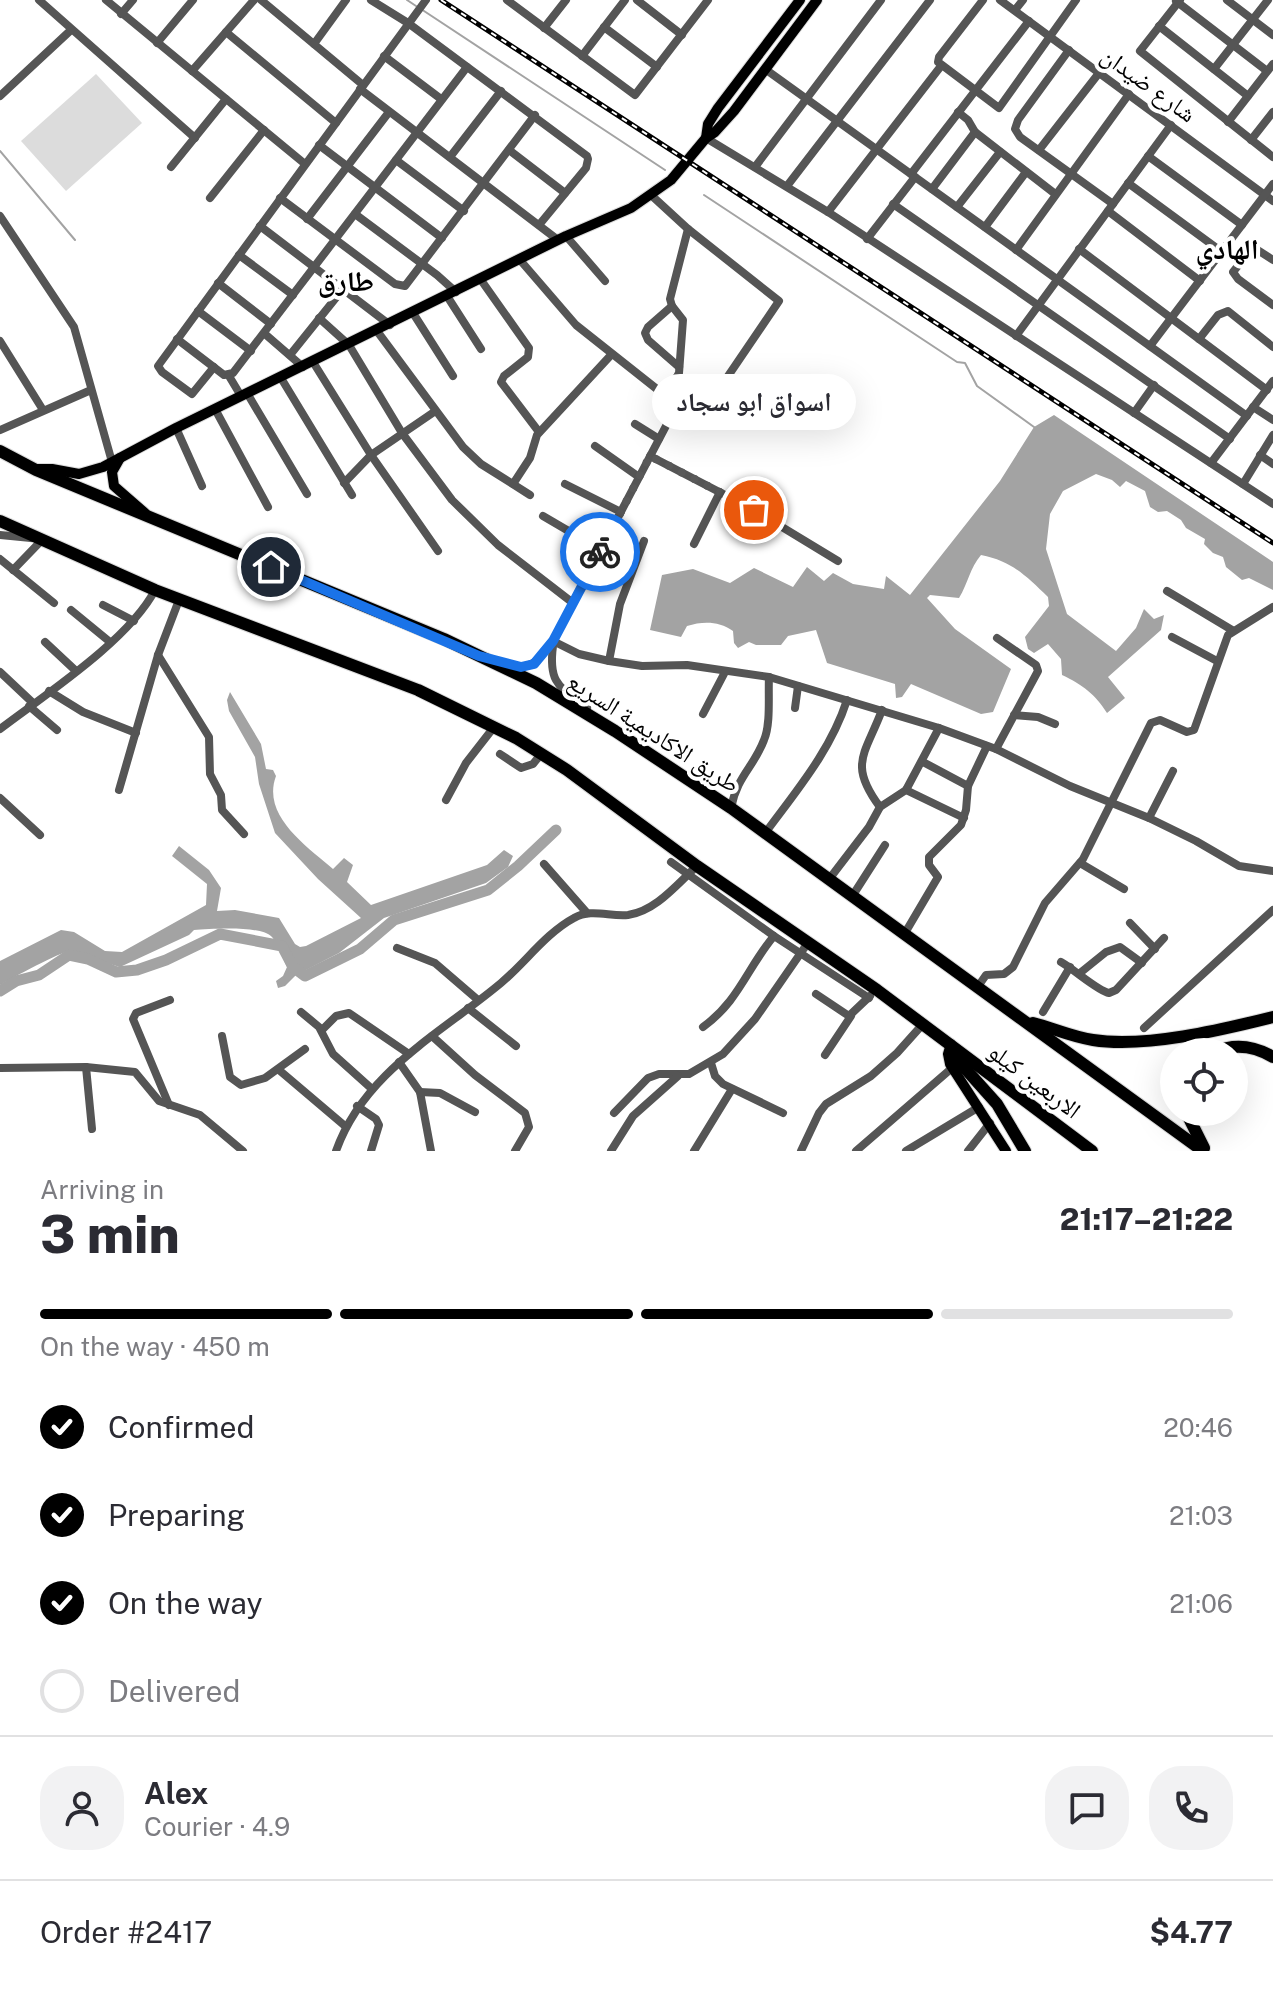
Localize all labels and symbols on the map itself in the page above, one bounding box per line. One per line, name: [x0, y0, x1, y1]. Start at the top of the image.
street label: شارع ضيدان: [1095, 40, 1202, 129]
district label: الهادي: [1195, 232, 1259, 271]
district label: طارق: [318, 264, 374, 298]
callout: اسواق ابو سجاد: [652, 374, 856, 430]
pin: [720, 476, 788, 544]
courier: [560, 512, 640, 592]
pin: [237, 533, 305, 601]
street label: طريق الاكاديمية السريع: [562, 666, 745, 800]
street label: الاربعين كيلو: [983, 1036, 1087, 1125]

